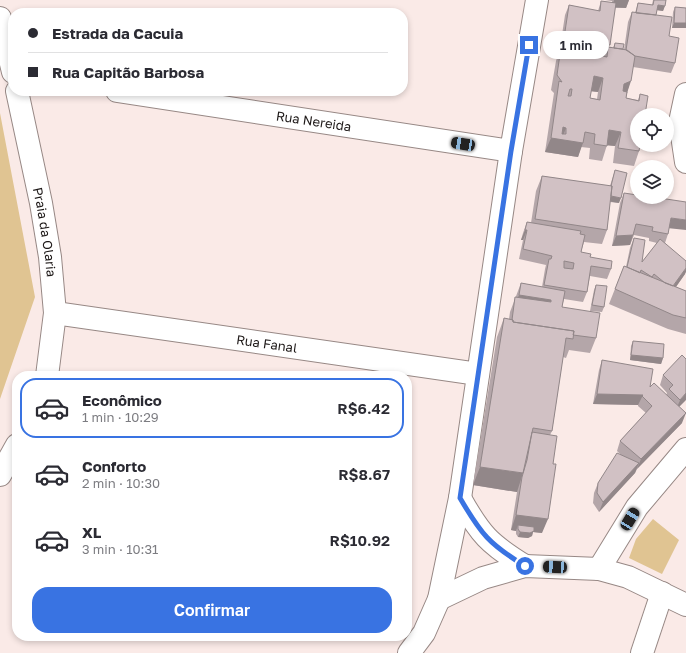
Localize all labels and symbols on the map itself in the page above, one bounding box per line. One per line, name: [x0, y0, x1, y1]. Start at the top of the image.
callout: 1 min: [543, 31, 609, 59]
route end: [520, 36, 538, 54]
street label: Rua Nereida: [275, 107, 352, 135]
car: [450, 136, 476, 152]
street label: Praia da Olaria: [30, 186, 60, 278]
street label: Rua Fanal: [235, 331, 298, 356]
car: [619, 506, 641, 532]
route start: [516, 557, 534, 575]
car: [543, 560, 567, 574]

